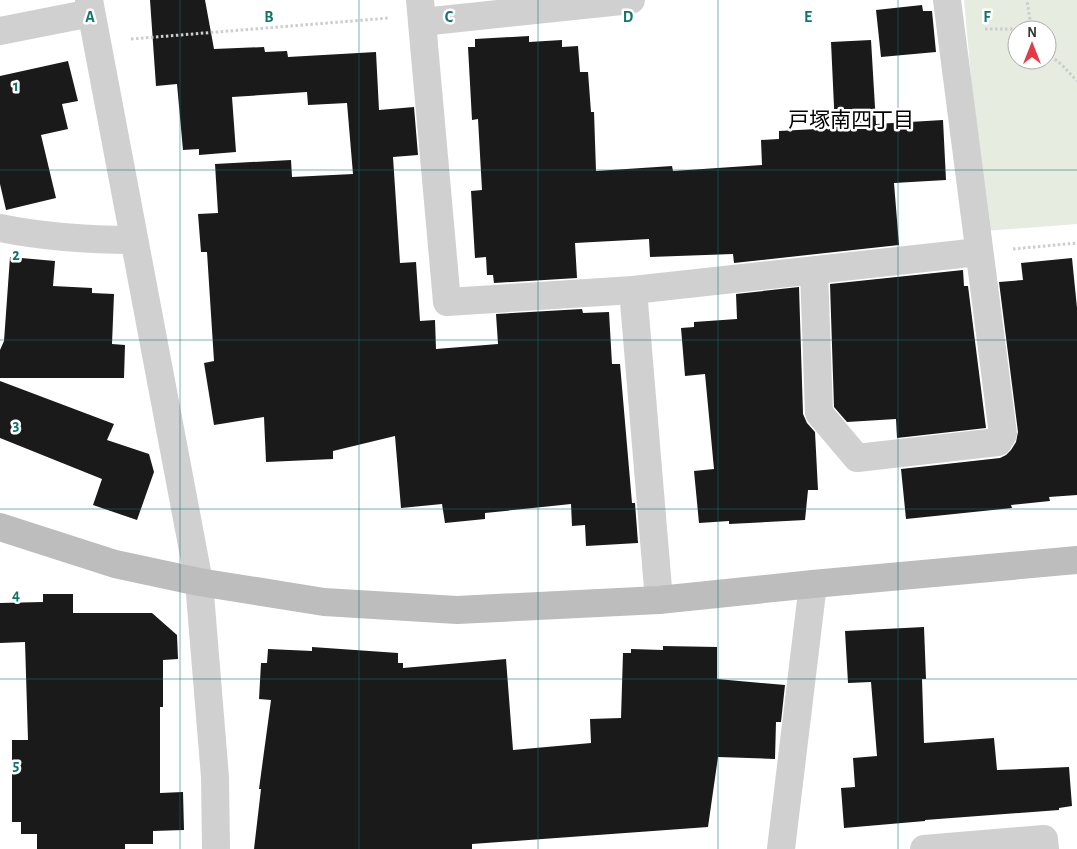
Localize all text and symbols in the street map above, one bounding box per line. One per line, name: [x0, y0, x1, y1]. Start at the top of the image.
text: A: [85, 9, 95, 25]
text: B: [264, 9, 274, 25]
text: C: [445, 9, 454, 25]
text: D: [623, 9, 634, 25]
text: E: [804, 9, 812, 25]
text: F: [983, 9, 991, 25]
north arrow: [1007, 20, 1057, 70]
text: N: [1027, 26, 1037, 40]
text: 1: [13, 78, 19, 94]
district label: 戸塚南四丁目: [788, 109, 914, 131]
text: 2: [12, 247, 20, 263]
text: 3: [13, 417, 20, 433]
text: 4: [12, 587, 20, 603]
text: 5: [13, 757, 20, 773]

